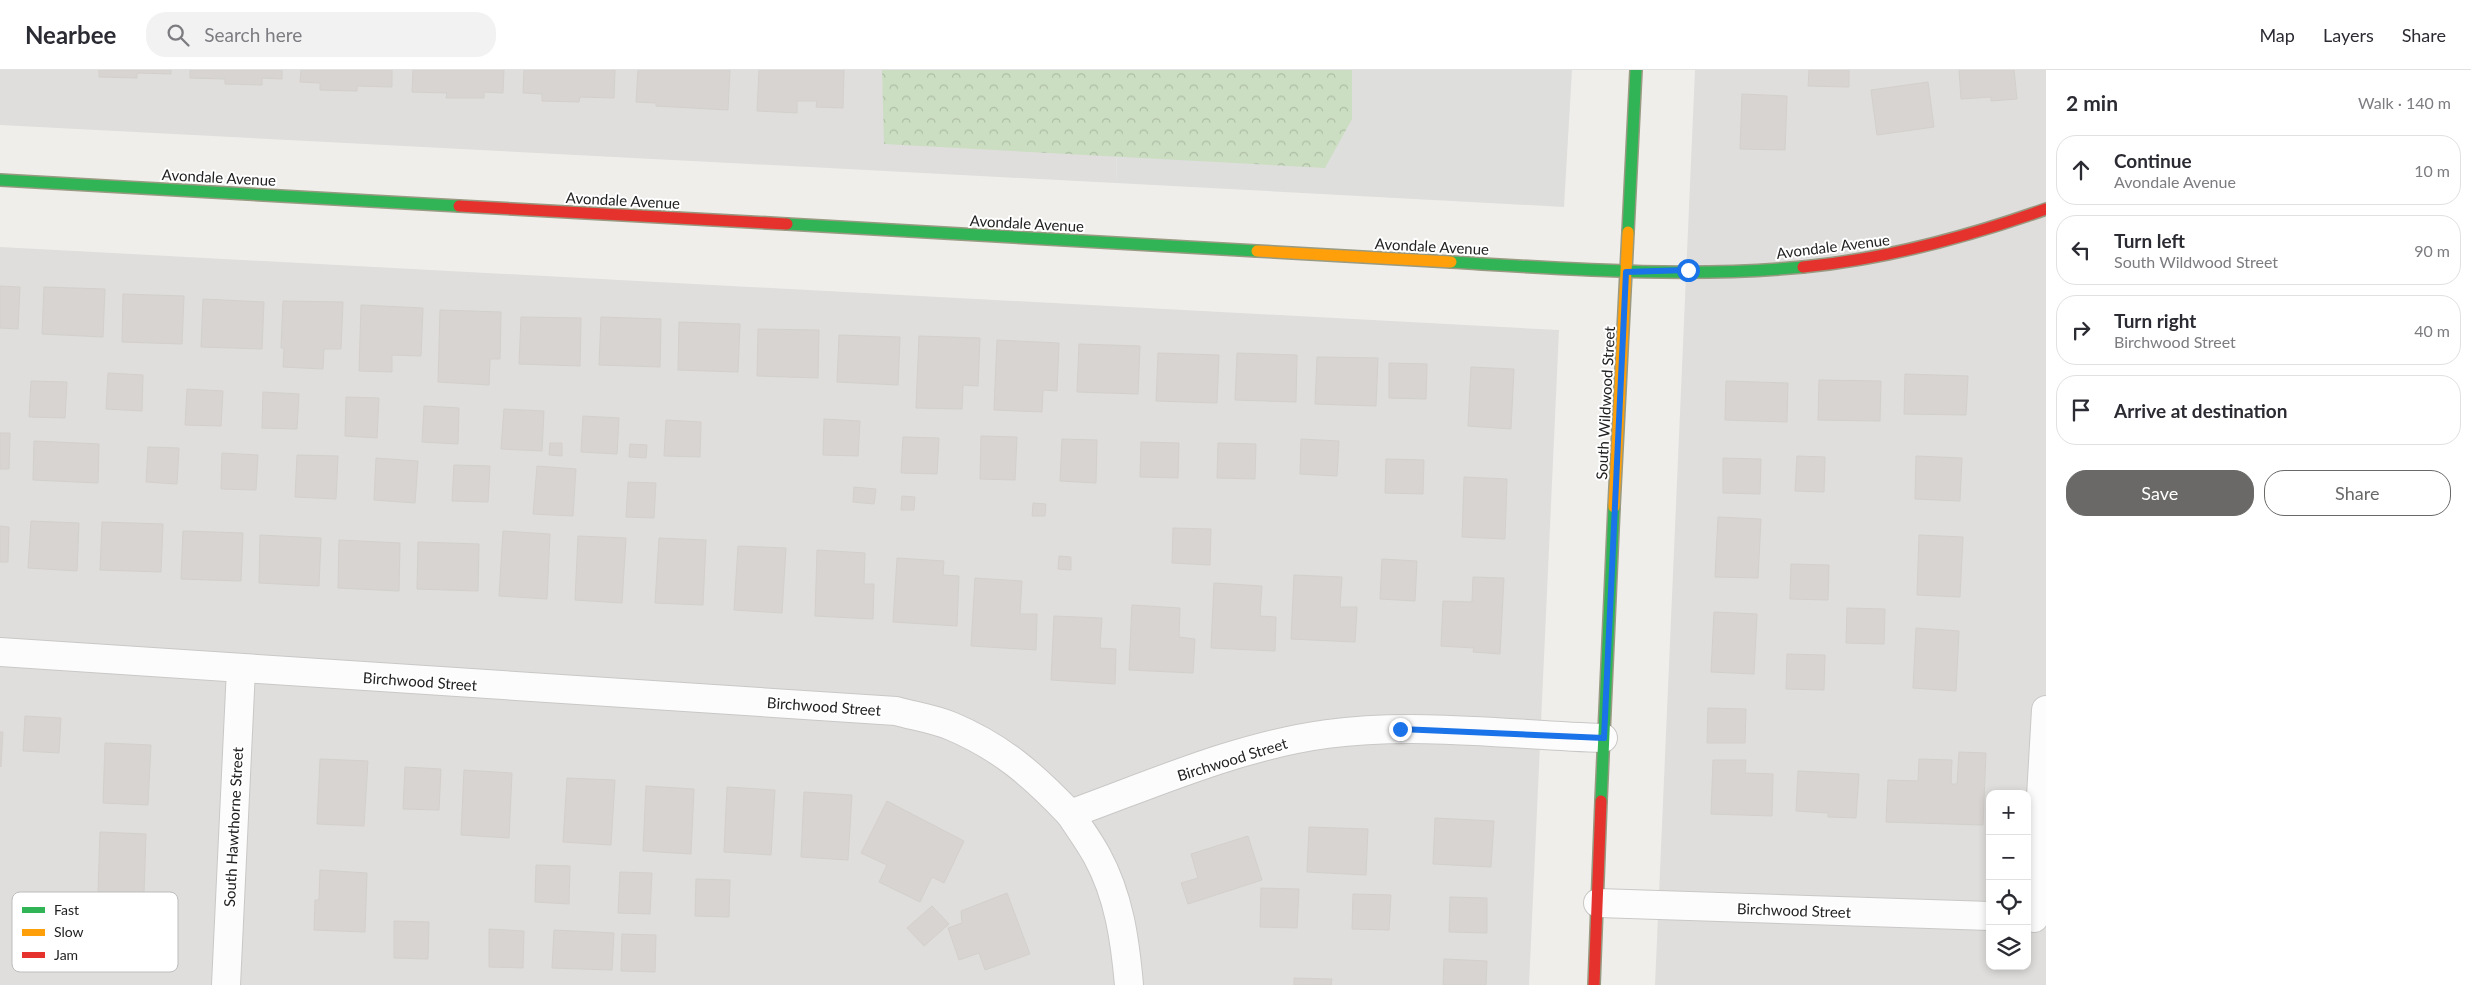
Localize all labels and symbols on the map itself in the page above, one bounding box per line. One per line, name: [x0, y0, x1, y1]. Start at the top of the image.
street label: Avondale Avenue: [161, 165, 277, 189]
street label: Avondale Avenue: [565, 188, 681, 212]
street label: Avondale Avenue: [969, 211, 1085, 235]
street label: Avondale Avenue: [1775, 230, 1891, 262]
street label: Avondale Avenue: [1374, 234, 1490, 258]
route start: [1677, 259, 1700, 282]
street label: South Wildwood Street: [1592, 325, 1618, 480]
street label: Birchwood Street: [362, 668, 478, 694]
street label: Birchwood Street: [766, 693, 882, 719]
route end: [1389, 718, 1412, 741]
street label: Birchwood Street: [1175, 734, 1290, 784]
street label: South Hawthorne Street: [220, 746, 246, 908]
legend: [12, 892, 178, 972]
street label: Birchwood Street: [1737, 899, 1852, 921]
text: Fast: [54, 901, 79, 918]
text: Slow: [54, 923, 84, 940]
text: Jam: [54, 946, 78, 963]

